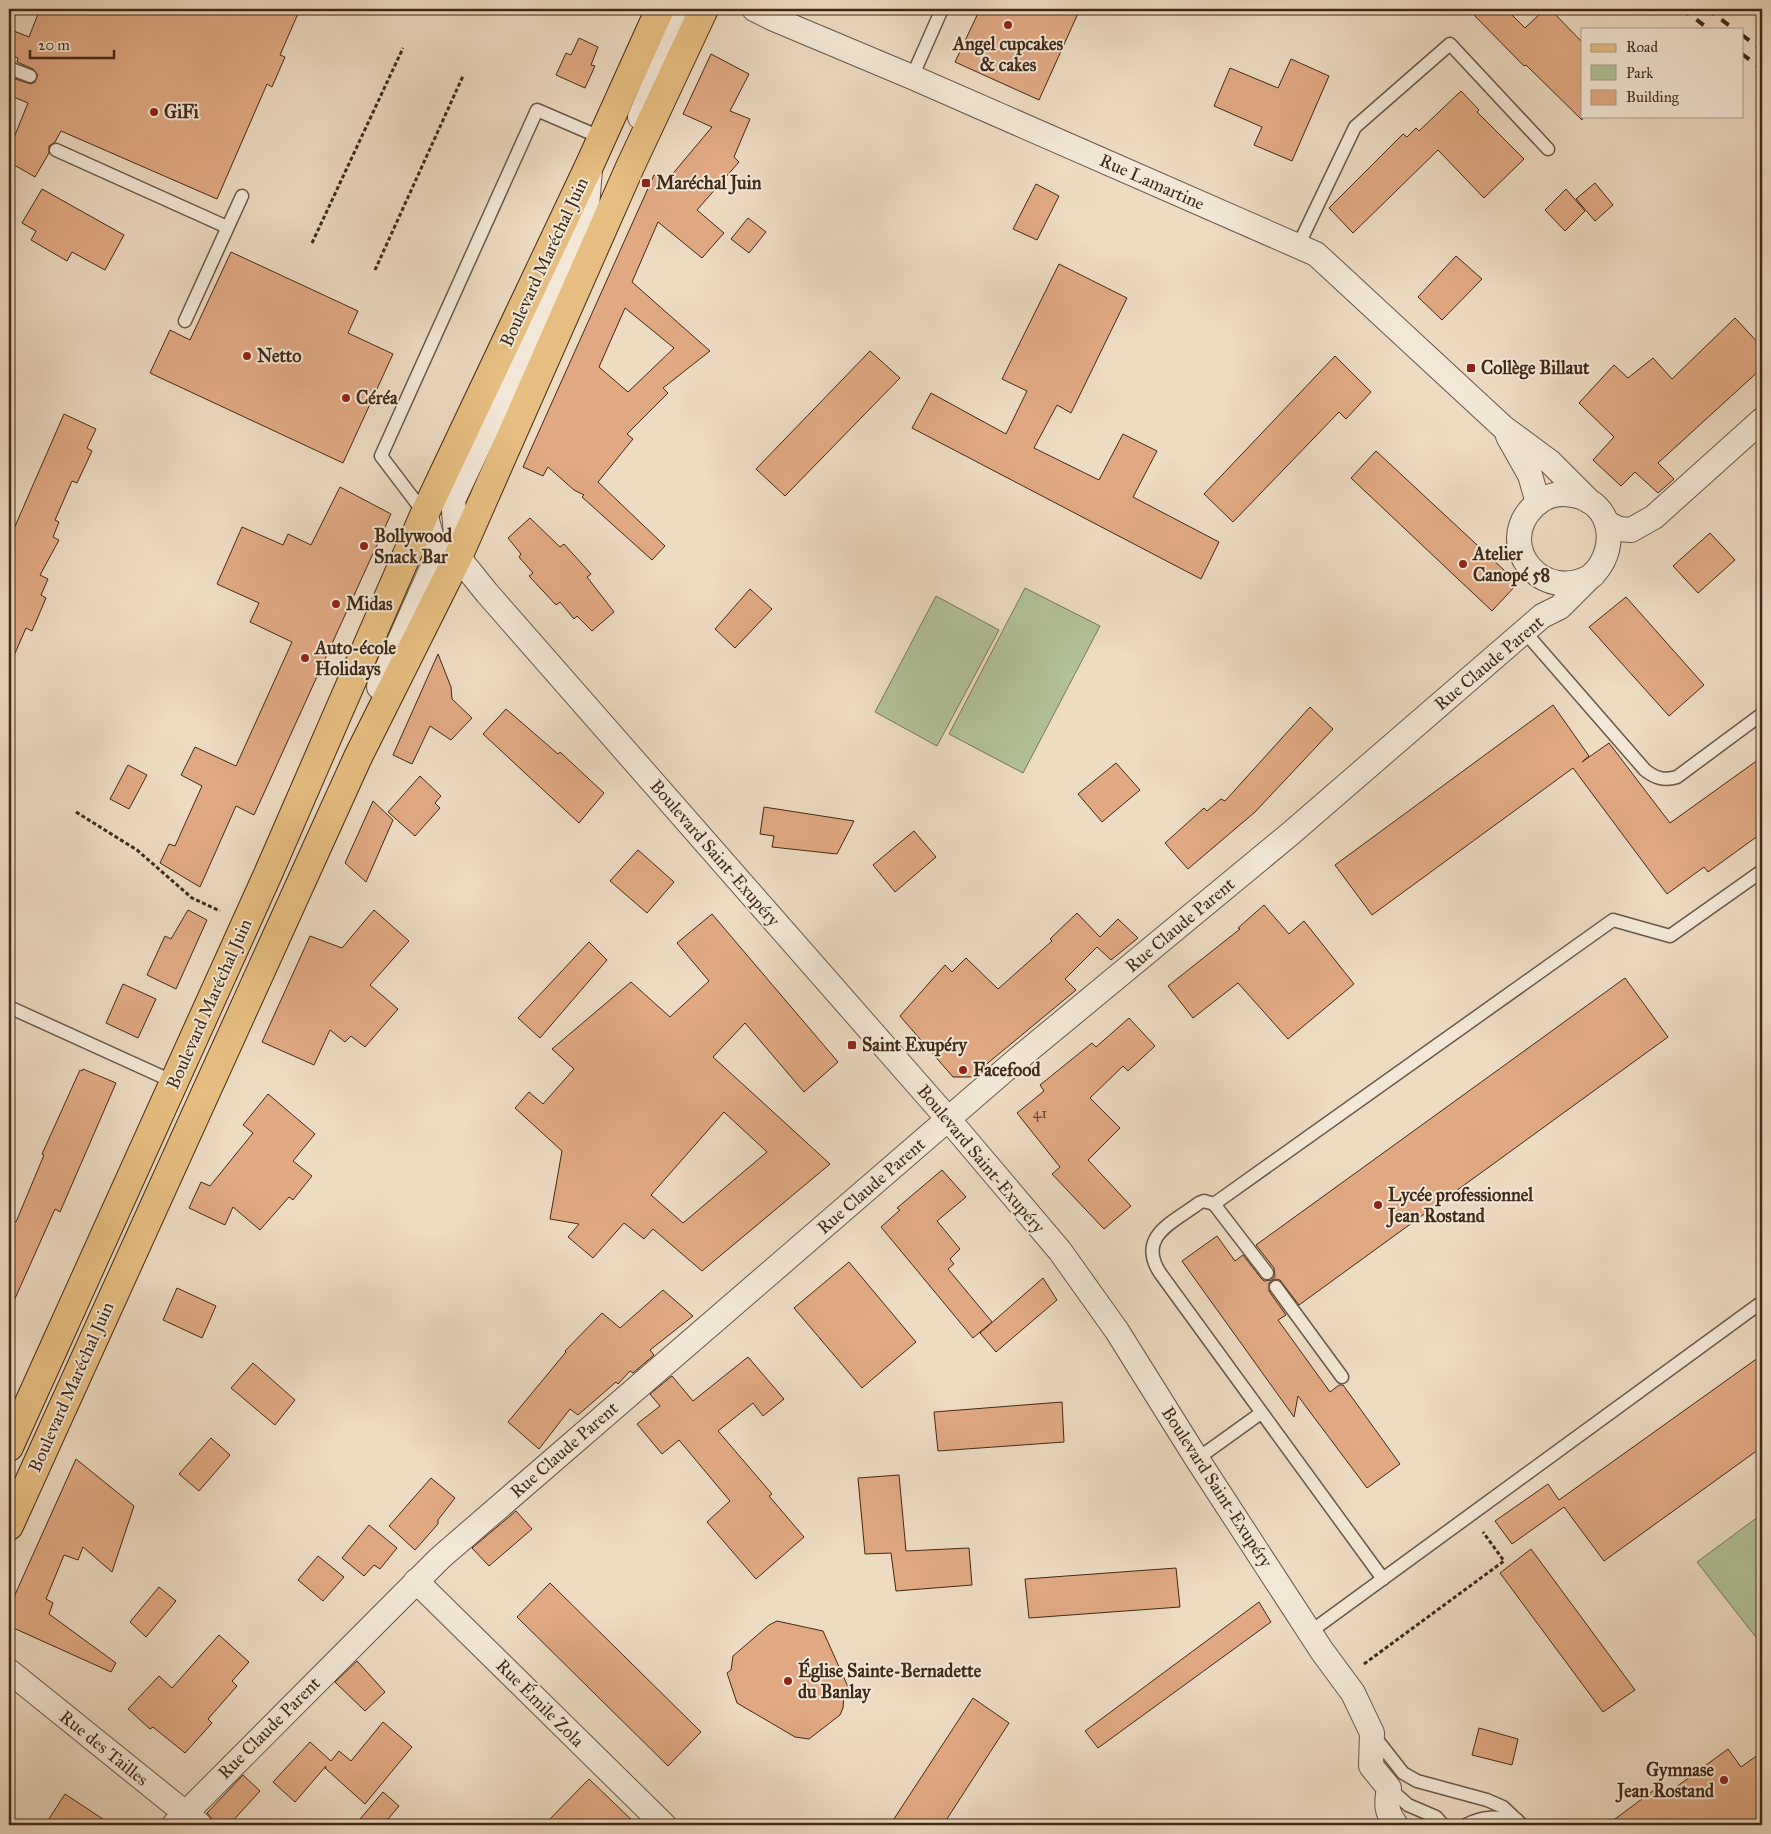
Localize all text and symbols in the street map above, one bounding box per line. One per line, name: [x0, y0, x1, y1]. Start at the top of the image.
marker: Angel cupcakes & cakes: [1002, 19, 1014, 31]
scale bar: [30, 28, 114, 60]
legend: [1581, 28, 1744, 118]
place label: Angel cupcakes & cakes: [952, 33, 1064, 76]
text: 20 m: [38, 36, 70, 54]
text: Road: [1626, 38, 1658, 56]
text: Park: [1626, 64, 1653, 82]
text: Building: [1626, 88, 1680, 106]
place label: GiFi: [164, 101, 200, 123]
marker: GiFi: [148, 106, 160, 118]
street label: Rue Lamartine: [1096, 149, 1208, 215]
place label: Maréchal Juin: [656, 172, 762, 195]
street label: Boulevard Maréchal Juin: [495, 174, 594, 350]
marker: Maréchal Juin: [640, 177, 652, 189]
place label: Netto: [257, 345, 301, 367]
marker: Netto: [241, 350, 253, 362]
place label: Collège Billaut: [1481, 357, 1590, 380]
marker: Collège Billaut: [1465, 362, 1477, 374]
place label: Céréa: [356, 387, 398, 409]
marker: Céréa: [340, 392, 352, 404]
place label: Bollywood Snack Bar: [374, 525, 453, 568]
marker: Bollywood Snack Bar: [358, 540, 370, 552]
place label: Atelier Canopé 58: [1472, 543, 1550, 587]
marker: Atelier Canopé 58: [1457, 558, 1469, 570]
place label: Midas: [346, 593, 393, 615]
marker: Midas: [330, 598, 342, 610]
street label: Rue Claude Parent: [1430, 610, 1549, 715]
place label: Auto-école Holidays: [314, 637, 397, 681]
marker: Auto-école Holidays: [299, 652, 311, 664]
street label: Boulevard Saint-Exupéry: [645, 775, 785, 931]
street label: Rue Claude Parent: [1121, 872, 1240, 977]
street label: Boulevard Maréchal Juin: [162, 915, 258, 1093]
place label: Saint Exupéry: [862, 1034, 969, 1057]
marker: Saint Exupéry: [846, 1039, 858, 1051]
place label: Facefood: [973, 1059, 1041, 1081]
marker: Facefood: [957, 1064, 969, 1076]
street label: Boulevard Saint-Exupéry: [912, 1080, 1050, 1238]
house number: 41: [1033, 1104, 1047, 1122]
street label: Rue Claude Parent: [812, 1133, 930, 1239]
place label: Lycée professionnel Jean Rostand: [1386, 1184, 1534, 1228]
marker: Lycée professionnel Jean Rostand: [1372, 1199, 1384, 1211]
street label: Boulevard Maréchal Juin: [24, 1298, 120, 1476]
street label: Rue Claude Parent: [505, 1397, 623, 1503]
street label: Boulevard Saint-Exupéry: [1157, 1403, 1278, 1572]
street label: Rue Émile Zola: [491, 1653, 590, 1752]
place label: Église Sainte-Bernadette du Banlay: [798, 1657, 982, 1704]
street label: Rue Claude Parent: [213, 1672, 325, 1784]
marker: Église Sainte-Bernadette du Banlay: [782, 1675, 794, 1687]
street label: Rue des Tailles: [55, 1705, 153, 1791]
place label: Gymnase Jean Rostand: [1615, 1759, 1715, 1803]
marker: Gymnase Jean Rostand: [1718, 1774, 1730, 1786]

